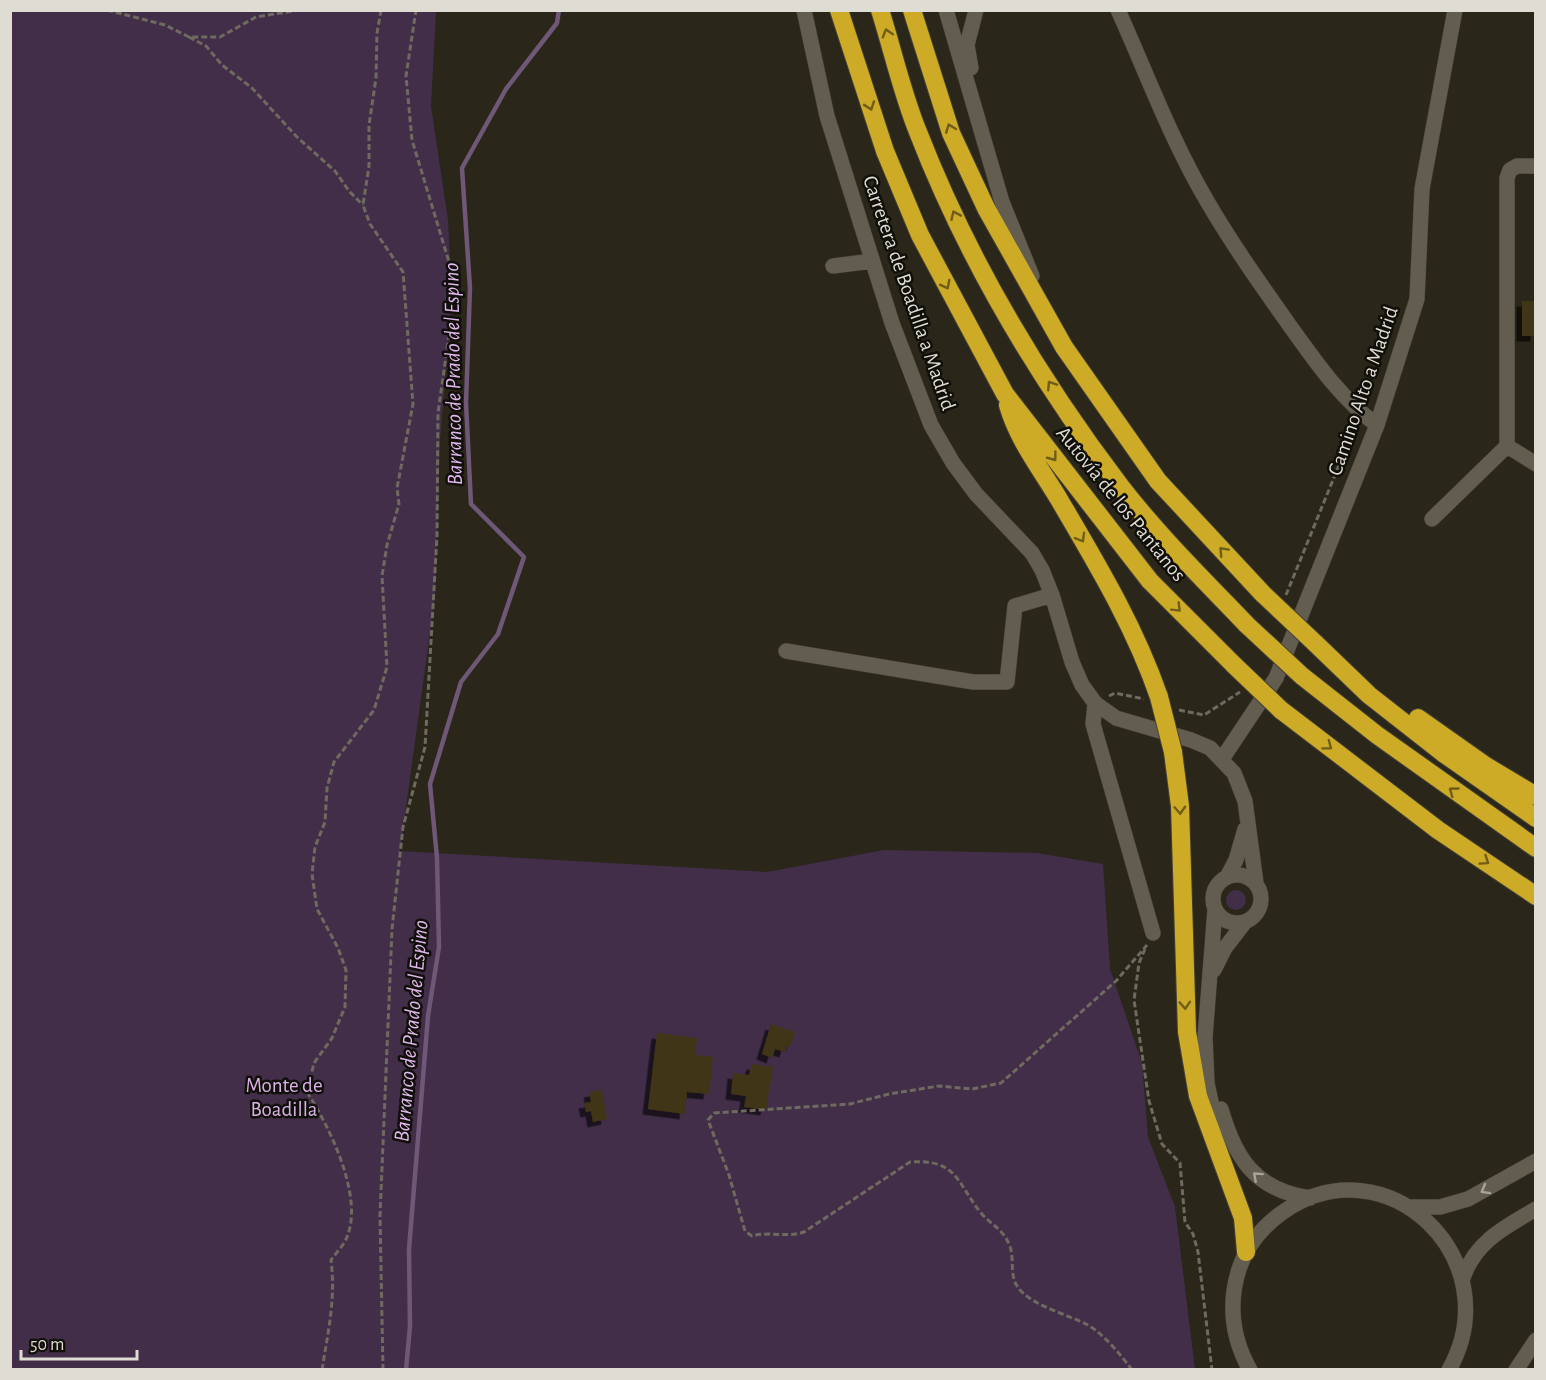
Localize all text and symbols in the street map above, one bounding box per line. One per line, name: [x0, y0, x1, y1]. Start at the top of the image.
one-way arrow: [882, 28, 894, 39]
one-way arrow: [863, 100, 875, 111]
one-way arrow: [944, 123, 957, 134]
street label: Carretera de Boadilla a Madrid: [859, 173, 959, 413]
one-way arrow: [950, 211, 962, 222]
water label: Barranco de Prado del Espino: [440, 262, 467, 486]
one-way arrow: [938, 279, 950, 290]
street label: Camino Alto a Madrid: [1324, 304, 1402, 478]
one-way arrow: [1047, 381, 1058, 392]
street label: Autovía de los Pantanos: [1052, 423, 1190, 585]
one-way arrow: [1046, 451, 1057, 462]
one-way arrow: [1074, 532, 1085, 542]
one-way arrow: [1220, 547, 1231, 558]
one-way arrow: [1170, 601, 1181, 612]
one-way arrow: [1321, 738, 1332, 749]
one-way arrow: [1448, 787, 1459, 798]
one-way arrow: [1174, 805, 1187, 814]
one-way arrow: [1478, 854, 1489, 865]
water label: Barranco de Prado del Espino: [390, 919, 433, 1143]
one-way arrow: [1178, 1000, 1191, 1009]
park label: Monte de Boadilla: [245, 1075, 323, 1120]
one-way arrow: [1253, 1172, 1263, 1183]
one-way arrow: [1480, 1183, 1491, 1194]
scale bar: [21, 1323, 136, 1361]
text: 50 m: [30, 1336, 64, 1354]

